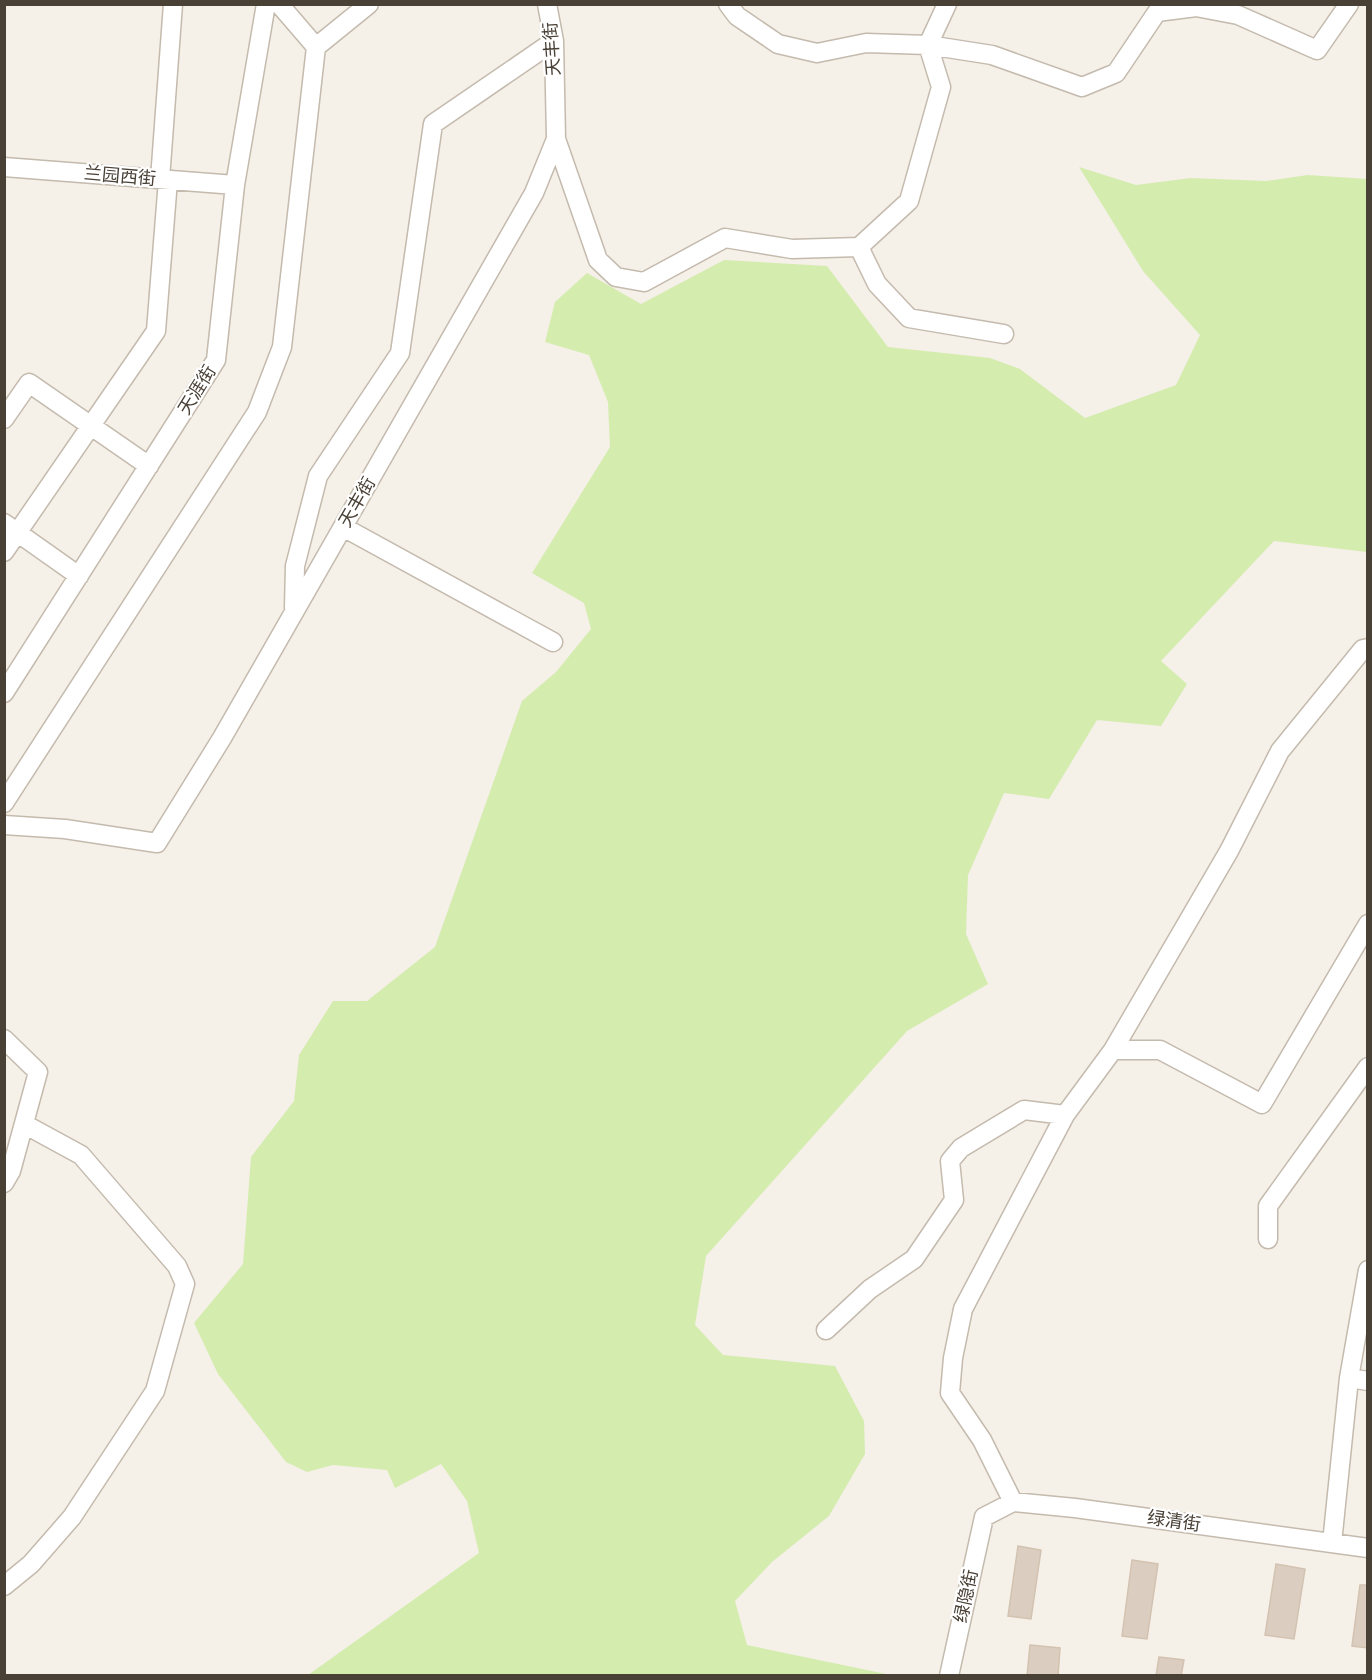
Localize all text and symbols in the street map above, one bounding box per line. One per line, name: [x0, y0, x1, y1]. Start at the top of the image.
street label: 天丰街: [538, 21, 564, 77]
street label: 兰园西街: [83, 161, 157, 189]
street label: 天涯街: [173, 361, 220, 418]
street label: 天丰街: [333, 473, 379, 530]
street label: 绿清街: [1146, 1505, 1202, 1535]
street label: 绿隐街: [949, 1567, 981, 1624]

